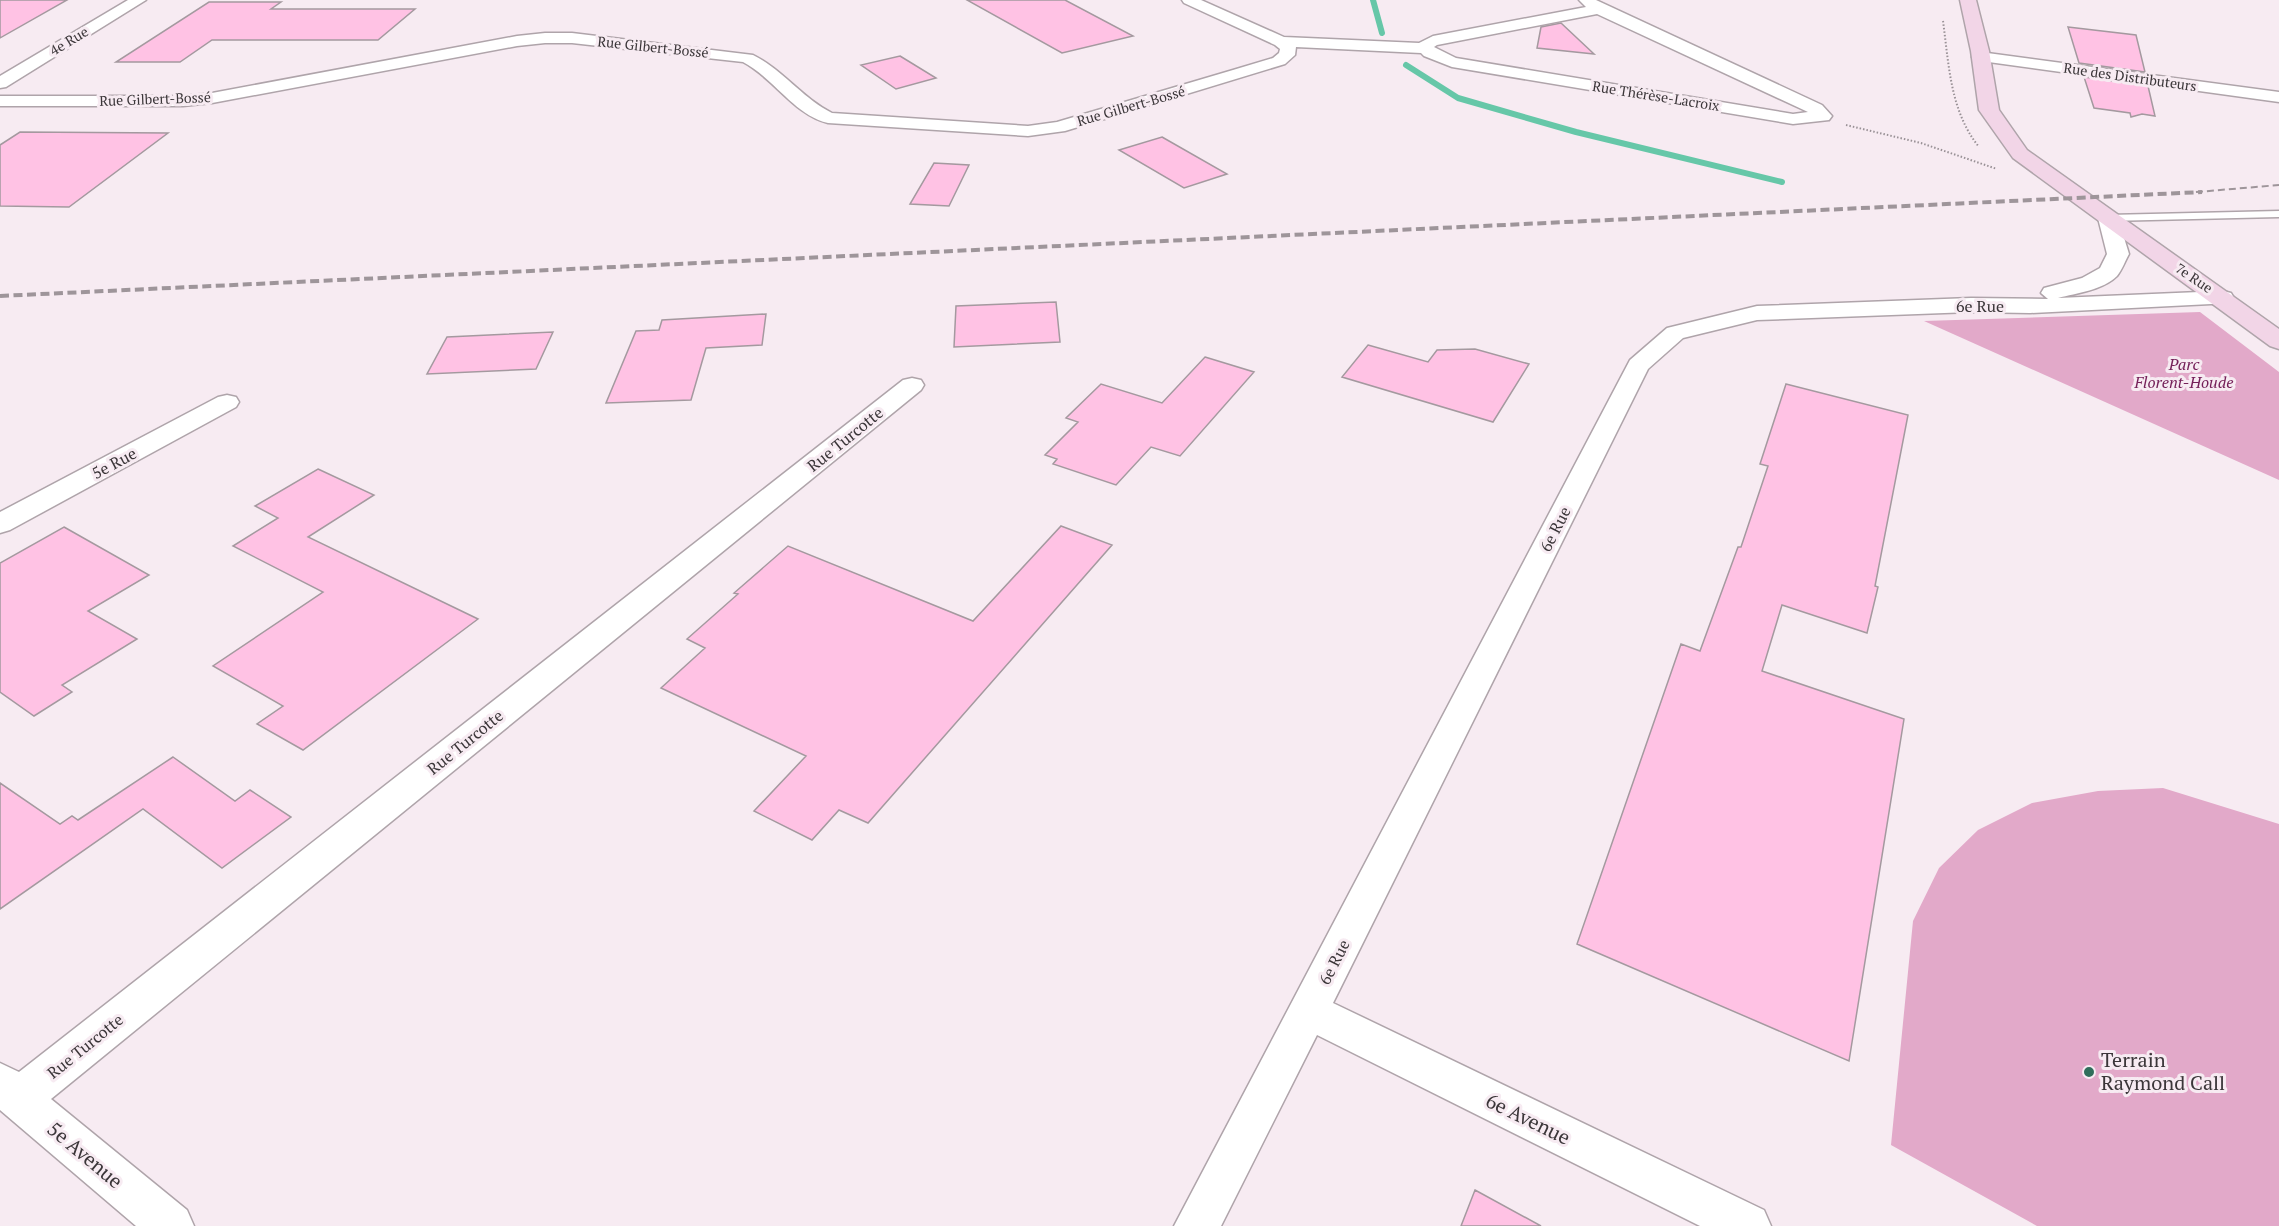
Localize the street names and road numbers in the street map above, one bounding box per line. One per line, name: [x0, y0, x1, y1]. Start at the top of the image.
street label: 4e Rue: [46, 22, 92, 60]
street label: Rue Gilbert-Bossé: [597, 31, 710, 62]
street label: Rue des Distributeurs: [2062, 58, 2198, 95]
street label: Rue Thérèse-Lacroix: [1591, 76, 1722, 115]
street label: Rue Gilbert-Bossé: [1075, 81, 1187, 130]
street label: Rue Gilbert-Bossé: [99, 87, 211, 110]
street label: 7e Rue: [2172, 258, 2217, 297]
street label: 6e Rue: [1956, 295, 2004, 317]
street label: Rue Turcotte: [802, 402, 888, 476]
street label: 5e Rue: [88, 442, 140, 484]
street label: 6e Rue: [1534, 503, 1576, 555]
street label: Rue Turcotte: [422, 705, 508, 779]
street label: 6e Rue: [1313, 936, 1355, 988]
street label: Rue Turcotte: [42, 1009, 128, 1083]
street label: 6e Avenue: [1482, 1087, 1575, 1151]
street label: 5e Avenue: [42, 1115, 129, 1194]

